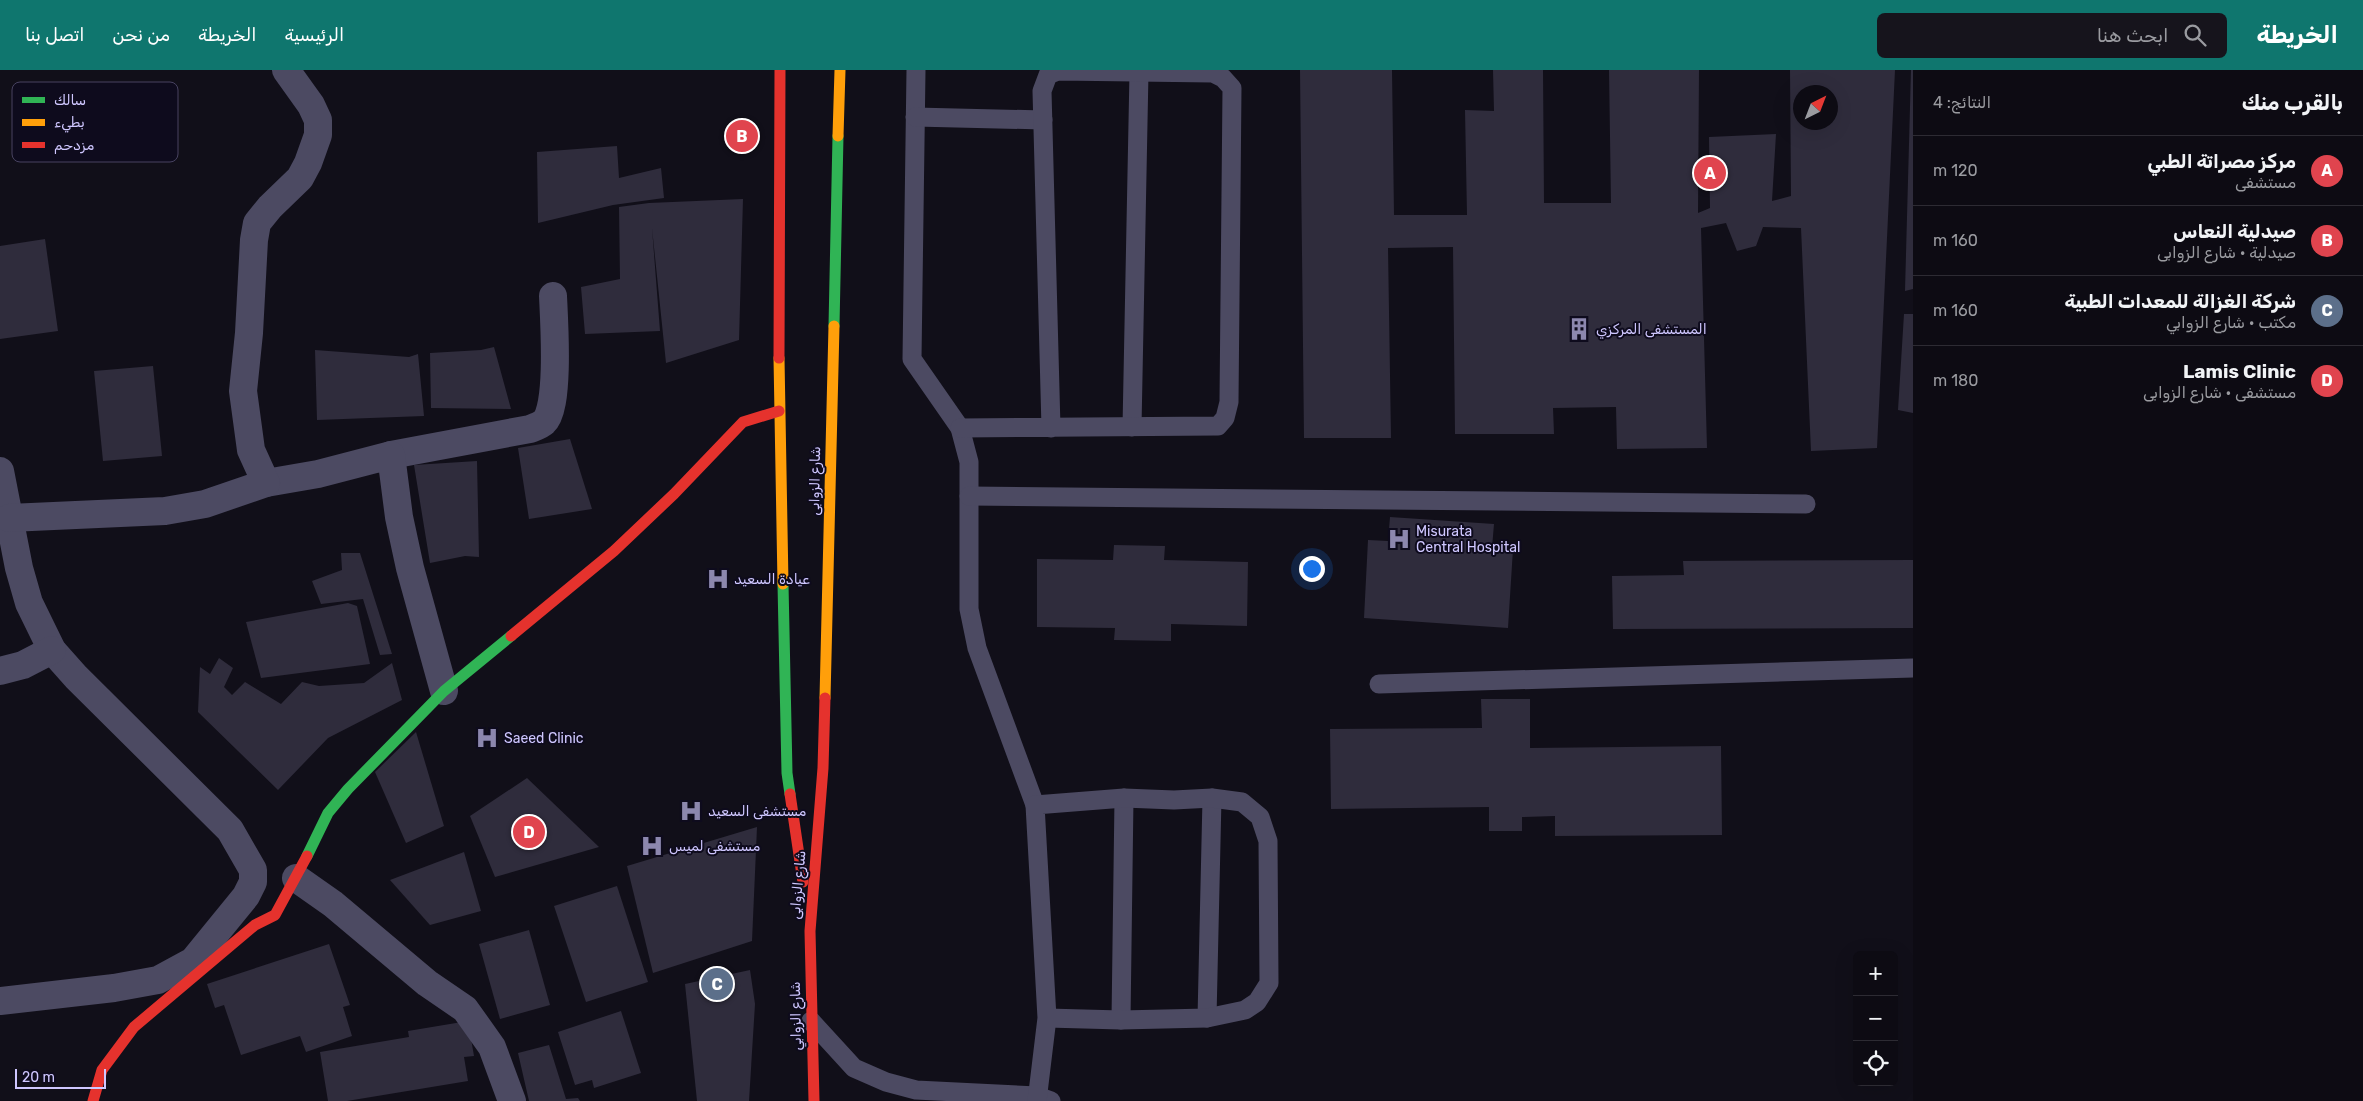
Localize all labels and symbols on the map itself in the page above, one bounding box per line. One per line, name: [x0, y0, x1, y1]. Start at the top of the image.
legend: [12, 82, 178, 162]
north arrow: [1793, 85, 1838, 130]
text: سالك: [54, 92, 86, 109]
text: بطيء: [54, 114, 85, 133]
pin: B: [726, 117, 758, 155]
text: مزدحم: [54, 137, 94, 154]
pin: A: [1694, 154, 1726, 192]
building icon: المستشفى المركزي: [1566, 316, 1592, 342]
place label: المستشفى المركزي: [1596, 321, 1707, 339]
street label: شارع الزوابى: [806, 446, 826, 516]
place label: Misurata Central Hospital: [1416, 523, 1520, 556]
hospital icon: Misurata Central Hospital: [1386, 526, 1412, 552]
your location: [1299, 556, 1325, 582]
hospital icon: عيادة السعيد: [705, 566, 731, 592]
place label: عيادة السعيد: [734, 571, 810, 588]
hospital icon: Saeed Clinic: [474, 725, 500, 751]
place label: Saeed Clinic: [504, 730, 584, 747]
hospital icon: مستشفى السعيد: [678, 798, 704, 824]
place label: مستشفى السعيد: [708, 803, 807, 820]
pin: D: [513, 813, 545, 851]
hospital icon: مستشفى لميس: [639, 833, 665, 859]
place label: مستشفى لميس: [669, 838, 761, 855]
street label: شارع الزوابى: [787, 850, 811, 920]
pin: C: [701, 965, 733, 1003]
street label: شارع الزوابي: [787, 981, 807, 1051]
scale bar: [15, 1066, 106, 1089]

